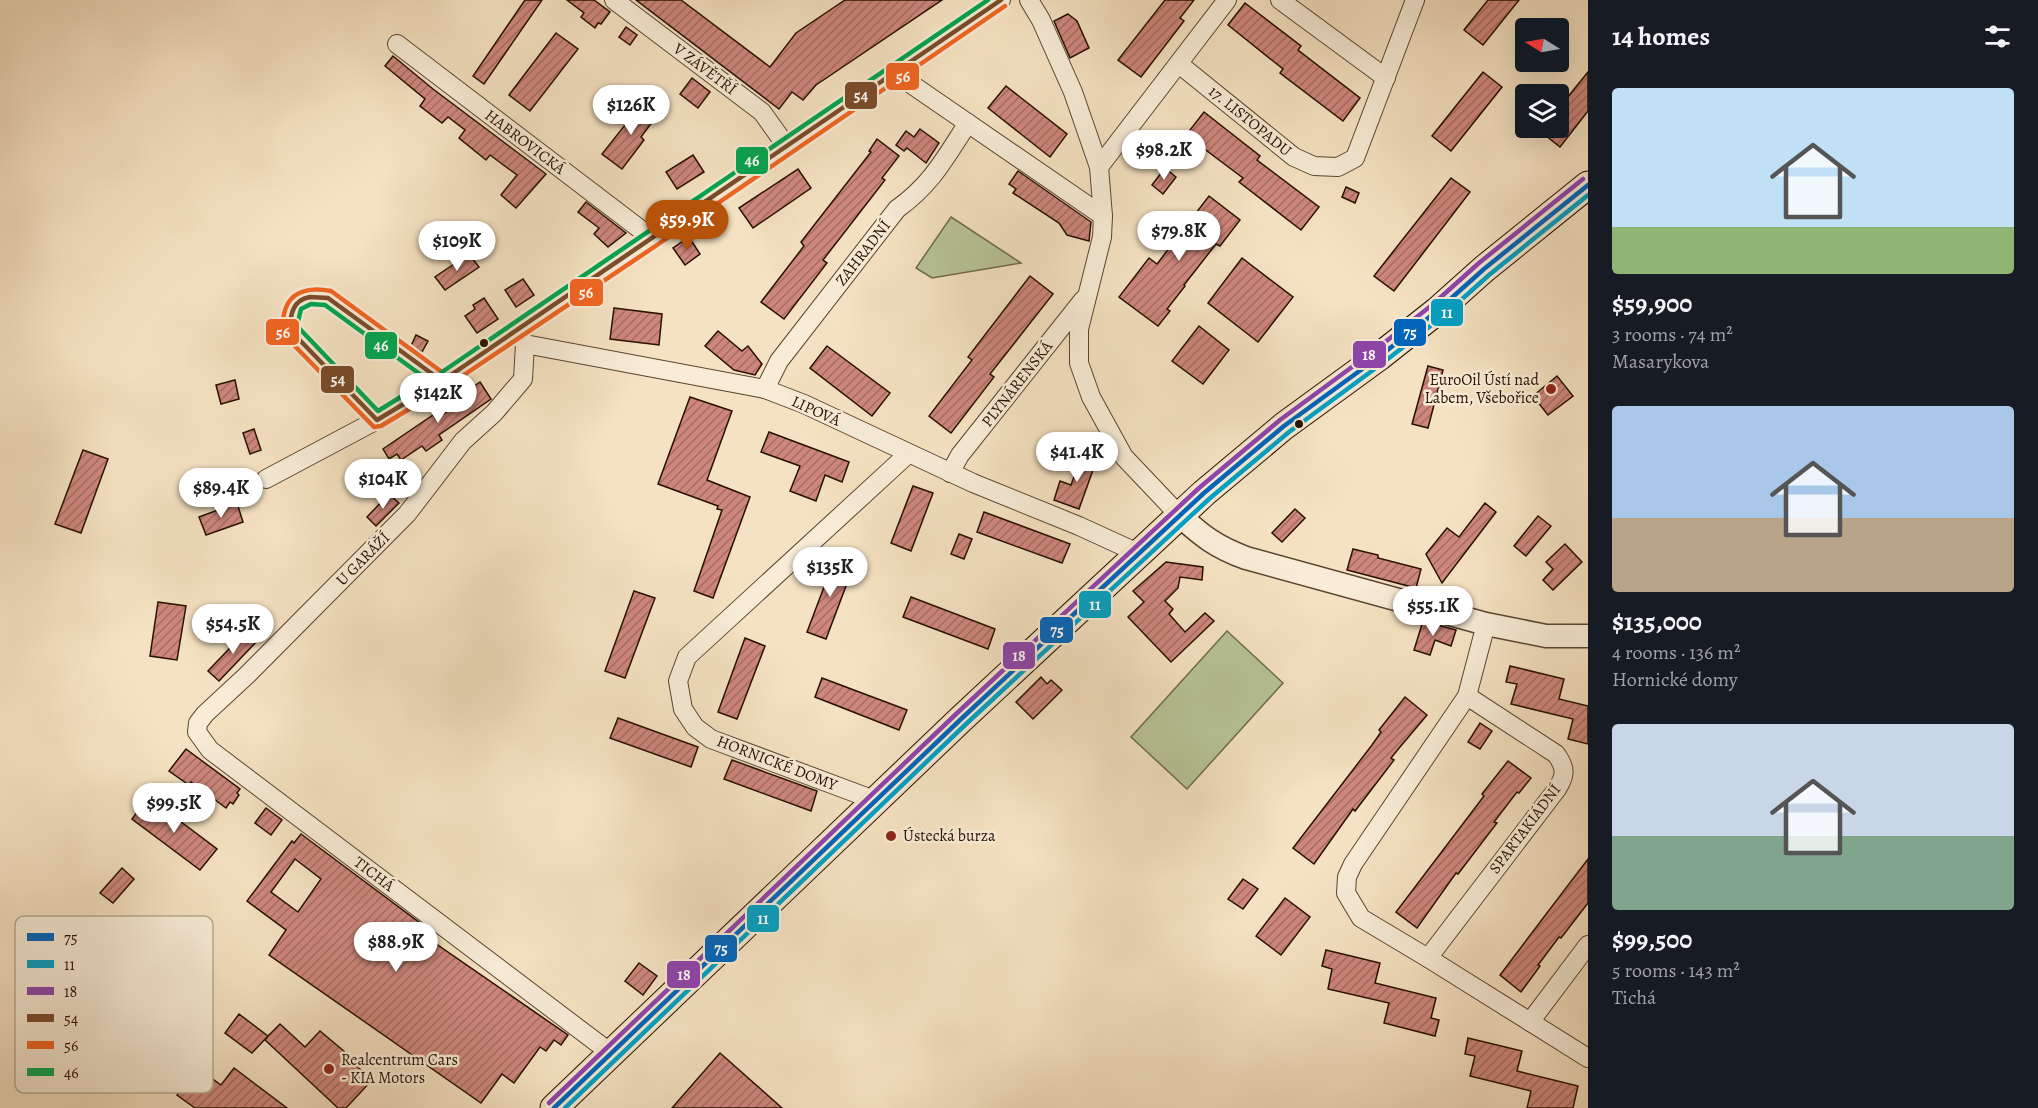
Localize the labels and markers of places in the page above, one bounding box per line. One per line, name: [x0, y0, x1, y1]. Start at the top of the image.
pin: $126K: [589, 85, 673, 136]
pin: $98.2K: [1115, 130, 1213, 181]
pin: $59.9K: [638, 200, 736, 251]
pin: $79.8K: [1130, 211, 1228, 262]
pin: $109K: [415, 221, 499, 272]
unlabelled marker: [478, 337, 490, 349]
place label: EuroOil Ústí nad Labem, Všebořice: [1425, 369, 1539, 409]
pin: $142K: [396, 373, 480, 424]
marker: EuroOil Ústí nad Labem, Všebořice: [1544, 382, 1558, 396]
unlabelled marker: [1293, 418, 1305, 430]
pin: $41.4K: [1028, 432, 1126, 483]
pin: $104K: [341, 459, 425, 510]
pin: $89.4K: [172, 468, 270, 519]
pin: $135K: [788, 547, 872, 598]
pin: $55.1K: [1384, 586, 1482, 637]
pin: $54.5K: [184, 604, 282, 655]
pin: $99.5K: [125, 783, 223, 834]
place label: Ústecká burza: [903, 825, 996, 847]
marker: Ústecká burza: [884, 829, 898, 843]
pin: $88.9K: [347, 922, 445, 973]
place label: Realcentrum Cars - KIA Motors: [341, 1049, 458, 1089]
marker: Realcentrum Cars - KIA Motors: [322, 1062, 336, 1076]

